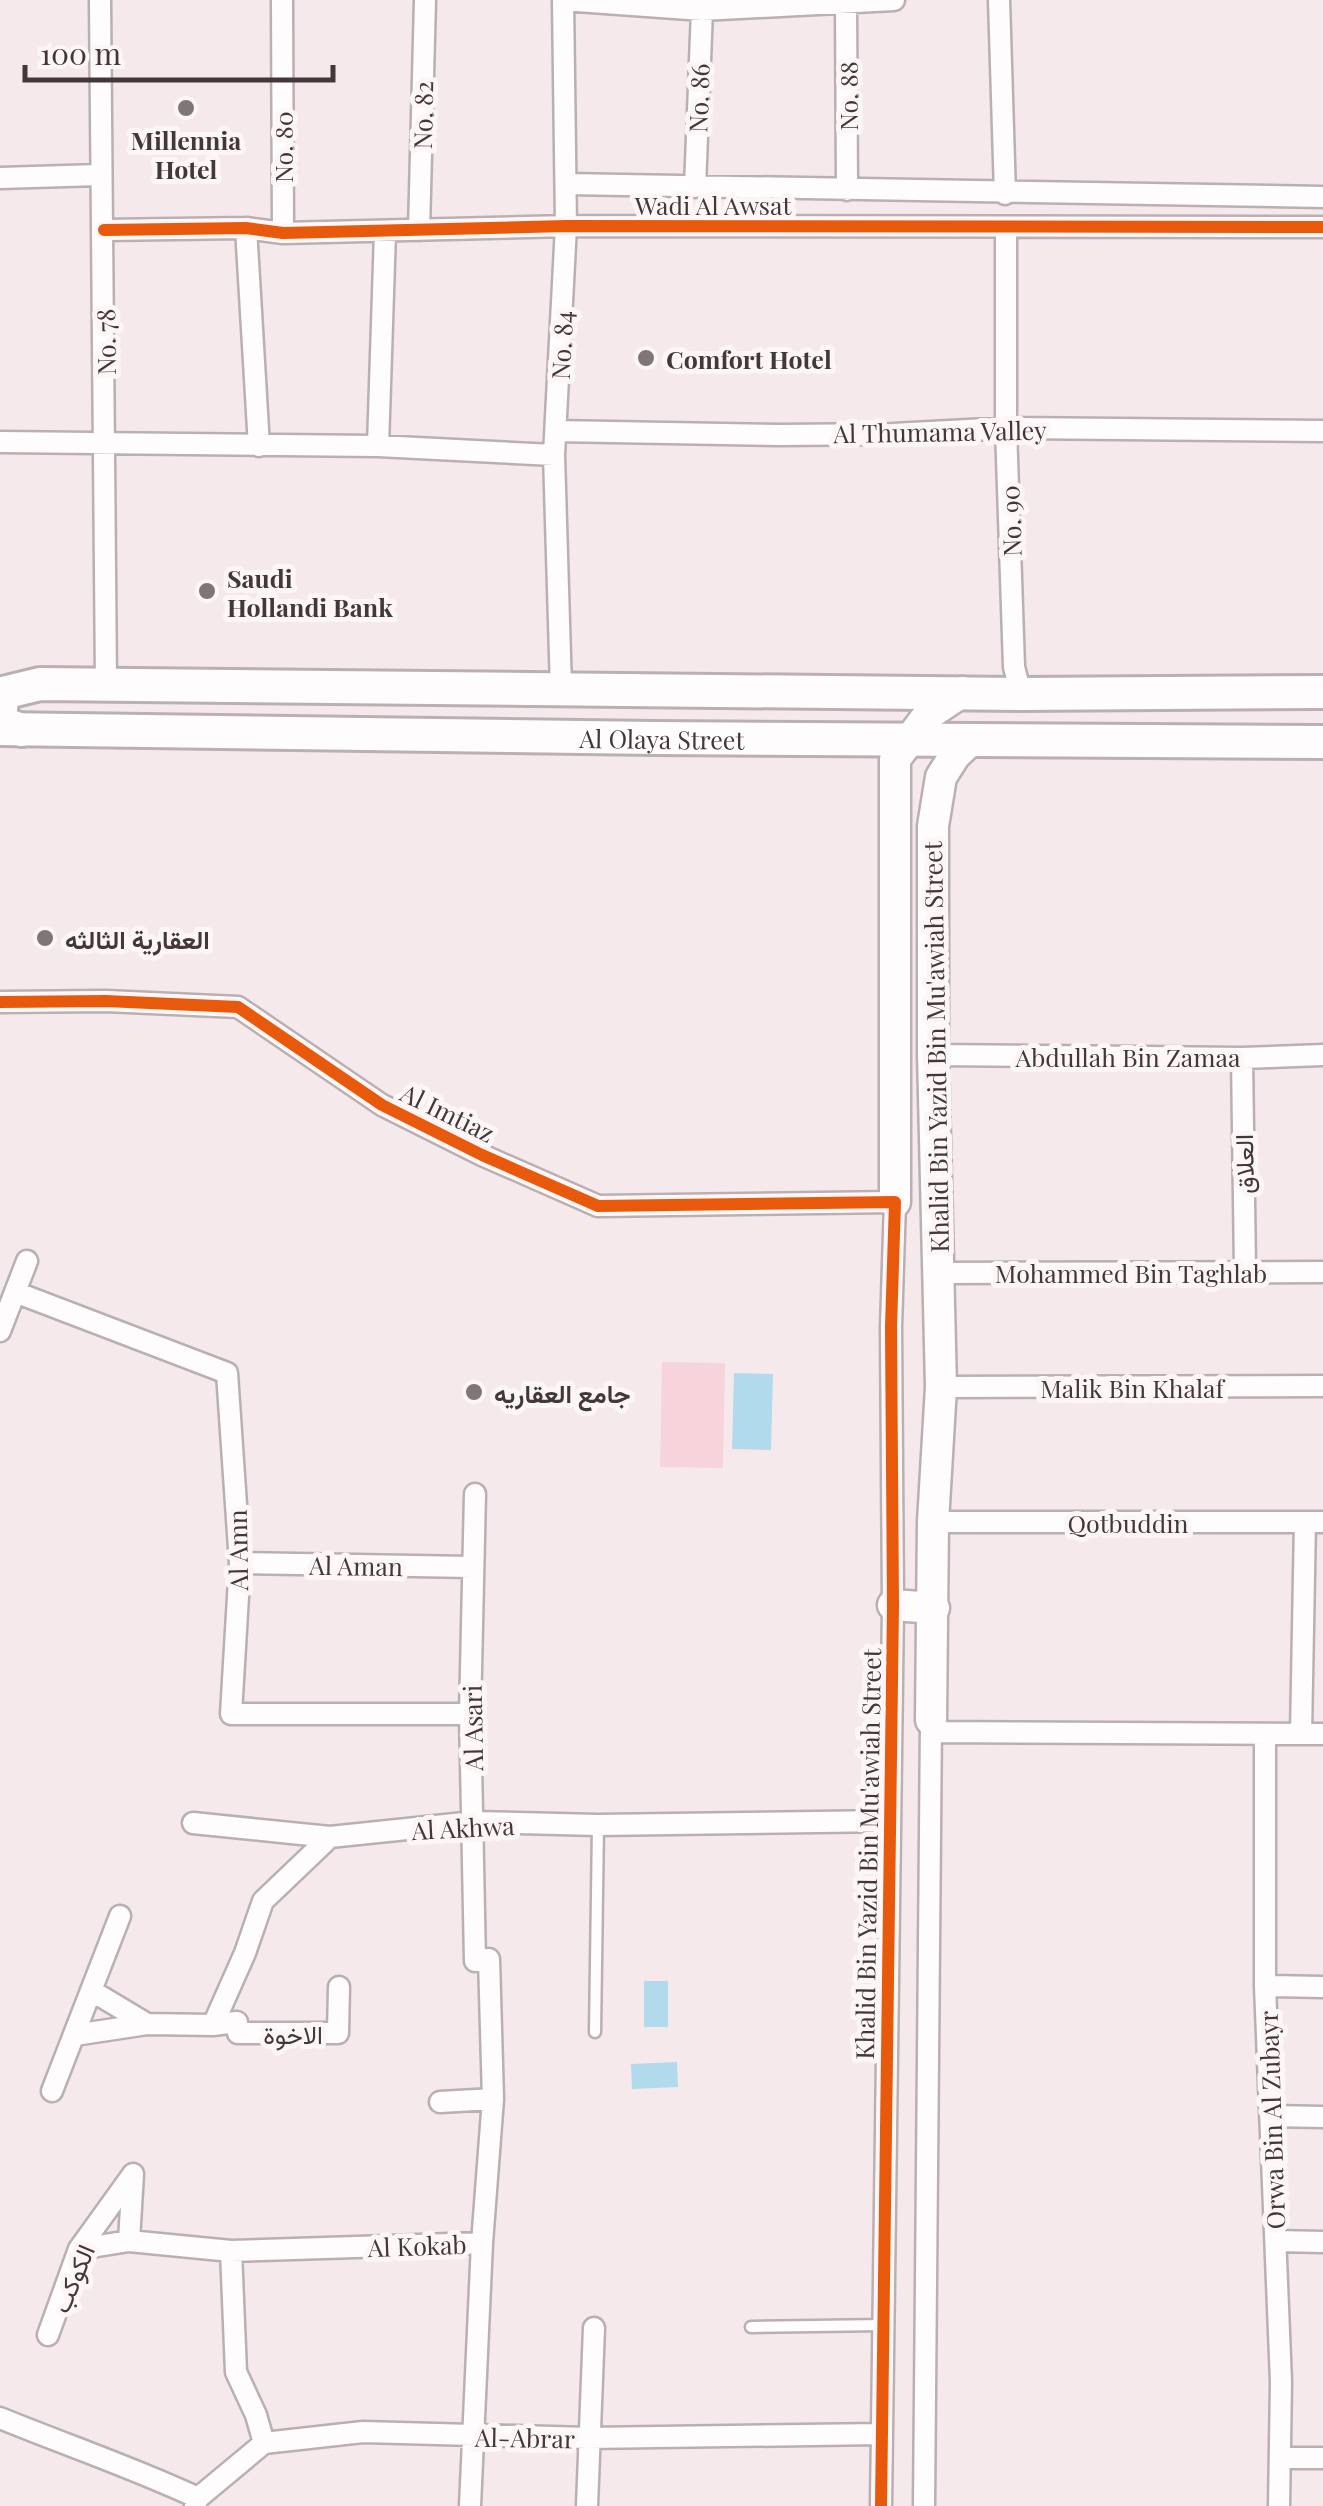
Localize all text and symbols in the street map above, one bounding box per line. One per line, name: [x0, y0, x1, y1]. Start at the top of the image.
scale bar: [25, 20, 332, 82]
text: 100 m: [40, 33, 122, 73]
street label: No. 88: [831, 61, 864, 131]
street label: No. 86: [680, 63, 716, 133]
street label: No. 82: [405, 81, 439, 149]
marker: Millennia Hotel: [175, 97, 197, 119]
street label: No. 80: [266, 111, 299, 183]
place label: Millennia Hotel: [131, 123, 241, 185]
street label: Wadi Al Awsat: [634, 188, 792, 221]
street label: No. 78: [88, 308, 122, 376]
street label: No. 84: [543, 310, 579, 380]
place label: Comfort Hotel: [666, 342, 832, 375]
marker: Comfort Hotel: [635, 347, 657, 369]
street label: Al Thumama Valley: [832, 413, 1047, 449]
street label: No. 90: [992, 485, 1028, 557]
place label: Saudi Hollandi Bank: [227, 561, 393, 623]
marker: Saudi Hollandi Bank: [196, 580, 218, 602]
street label: Al Olaya Street: [578, 720, 746, 755]
street label: Khalid Bin Yazid Bin Mu'awiah Street: [915, 840, 955, 1253]
place label: العقارية الثالثه: [65, 922, 210, 956]
marker: العقارية الثالثه: [34, 927, 56, 949]
street label: Abdullah Bin Zamaa: [1015, 1040, 1241, 1073]
street label: Al Imtiaz: [395, 1075, 500, 1149]
street label: العلاق: [1226, 1134, 1260, 1194]
street label: Mohammed Bin Taghlab: [995, 1256, 1267, 1289]
street label: Malik Bin Khalaf: [1040, 1371, 1225, 1404]
place label: جامع العقاريه: [494, 1376, 631, 1412]
marker: جامع العقاريه: [463, 1381, 485, 1403]
street label: Qotbuddin: [1068, 1506, 1189, 1539]
street label: Al Amn: [220, 1509, 254, 1592]
street label: Al Aman: [308, 1548, 403, 1582]
street label: Khalid Bin Yazid Bin Mu'awiah Street: [847, 1647, 887, 2060]
street label: Al Asari: [455, 1685, 489, 1772]
street label: Al Akhwa: [410, 1808, 516, 1846]
street label: Orwa Bin Al Zubayr: [1251, 2010, 1291, 2230]
street label: الاخوة: [263, 2017, 323, 2051]
street label: Al Kokab: [366, 2227, 467, 2263]
street label: الكوكب: [43, 2239, 102, 2318]
street label: Al-Abrar: [474, 2420, 575, 2454]

